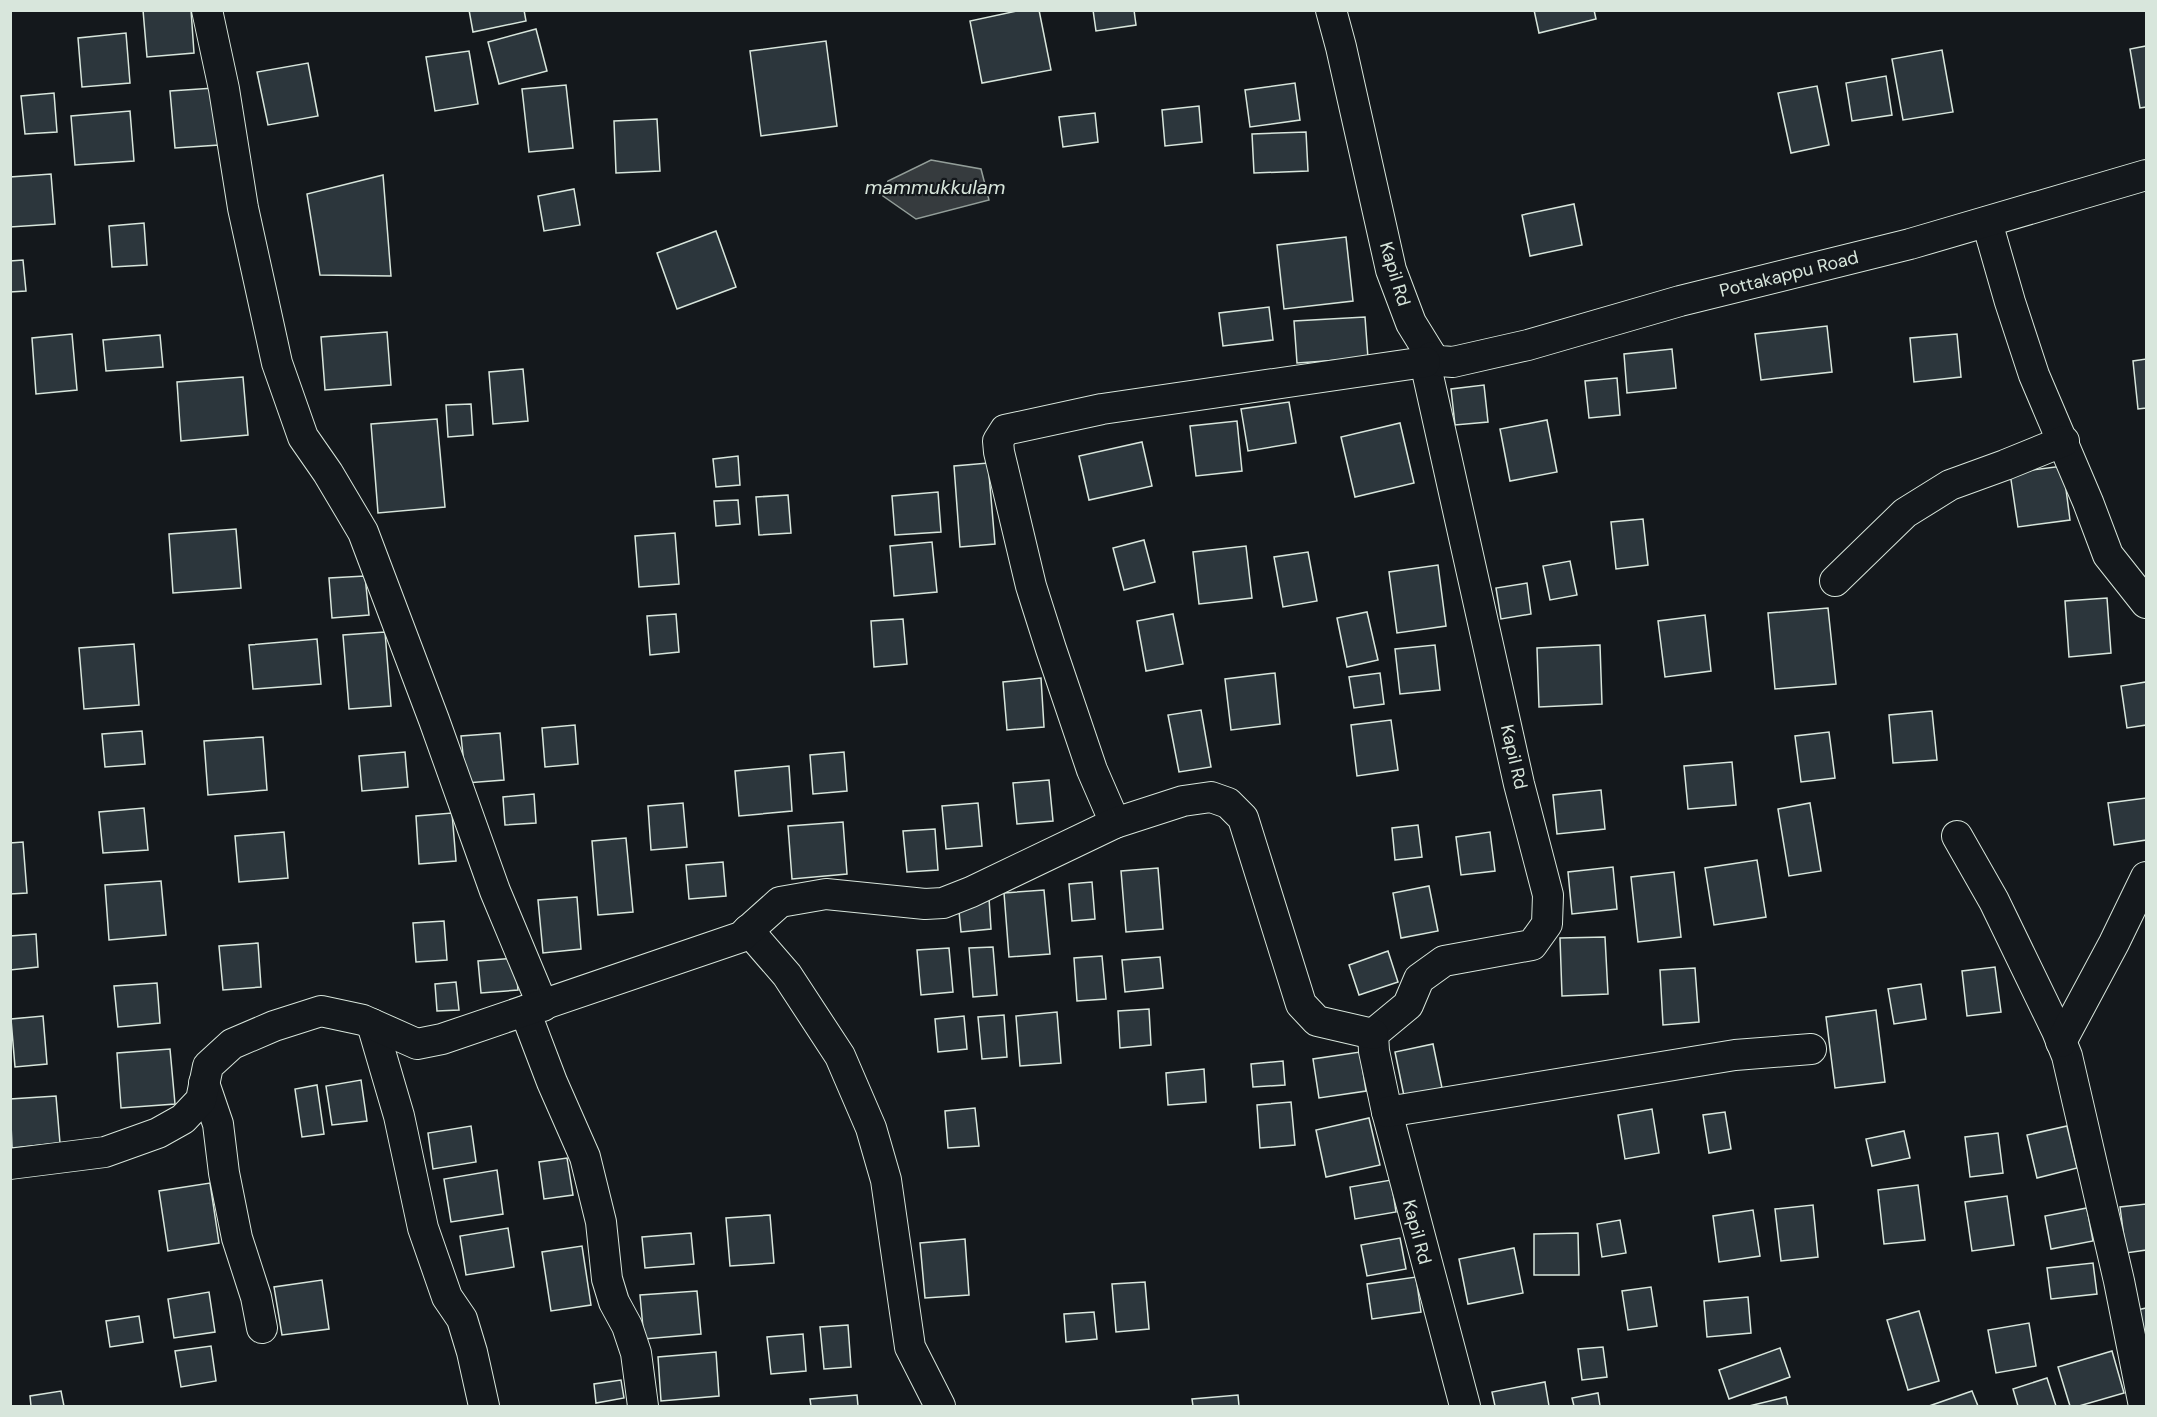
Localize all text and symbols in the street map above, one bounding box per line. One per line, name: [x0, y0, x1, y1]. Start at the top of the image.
water label: mammukkulam: [865, 174, 1005, 200]
street label: Kapil Rd: [1374, 239, 1416, 309]
street label: Pottakappu Road: [1717, 245, 1861, 303]
street label: Kapil Rd: [1495, 722, 1533, 792]
street label: Kapil Rd: [1397, 1197, 1437, 1267]

